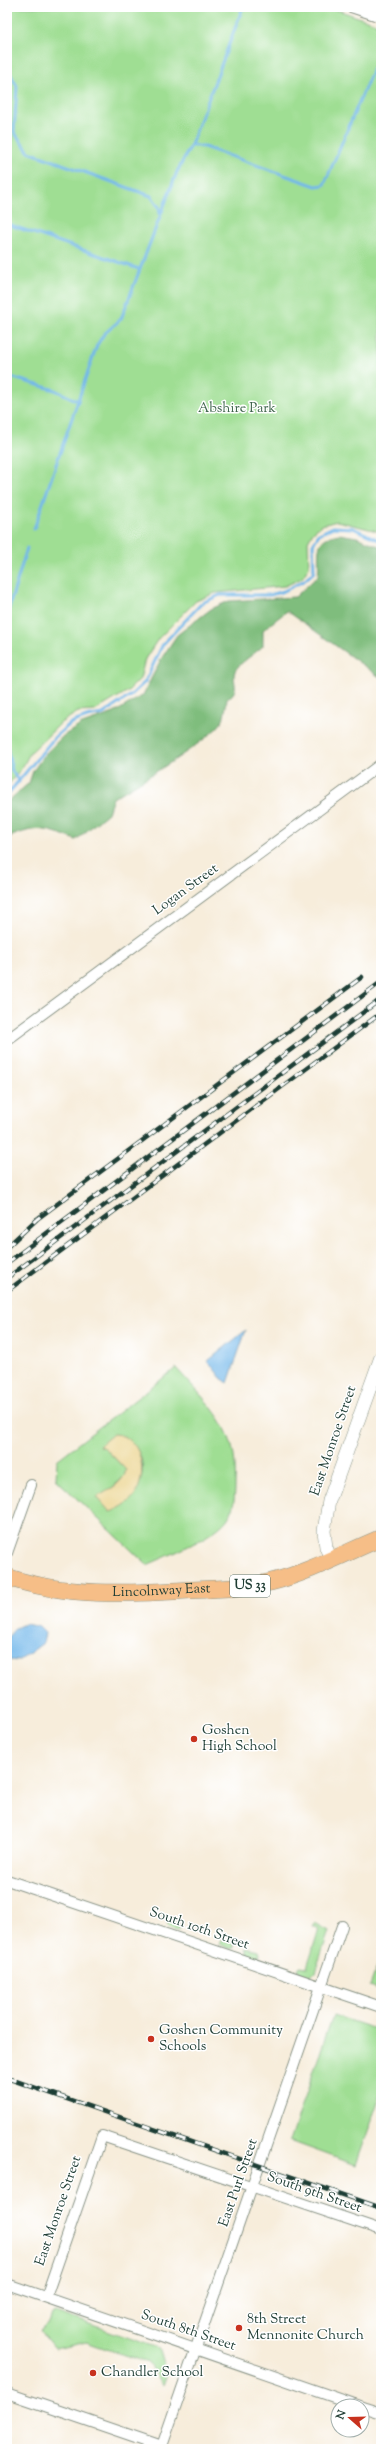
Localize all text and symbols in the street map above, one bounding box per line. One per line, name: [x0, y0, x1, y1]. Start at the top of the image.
park label: Abshire Park: [198, 399, 276, 419]
street label: Logan Street: [149, 859, 223, 921]
street label: East Monroe Street: [306, 1383, 362, 1499]
road number: US 33: [230, 1575, 270, 1597]
street label: Lincolnway East: [112, 1579, 211, 1603]
place label: Goshen High School: [202, 1721, 277, 1757]
marker: Goshen High School: [189, 1734, 199, 1744]
street label: South 10th Street: [147, 1903, 252, 1955]
place label: Goshen Community Schools: [159, 2021, 283, 2057]
marker: Goshen Community Schools: [146, 2034, 156, 2044]
street label: East Purl Street: [215, 2136, 264, 2230]
street label: East Monroe Street: [31, 2153, 87, 2269]
street label: South 9th Street: [264, 2167, 364, 2219]
street label: South 8th Street: [138, 2305, 238, 2357]
place label: 8th Street Mennonite Church: [247, 2310, 364, 2346]
marker: 8th Street Mennonite Church: [234, 2323, 244, 2333]
place label: Chandler School: [101, 2363, 203, 2383]
marker: Chandler School: [88, 2368, 98, 2378]
north arrow: [330, 2398, 370, 2438]
text: N: [332, 2408, 351, 2423]

